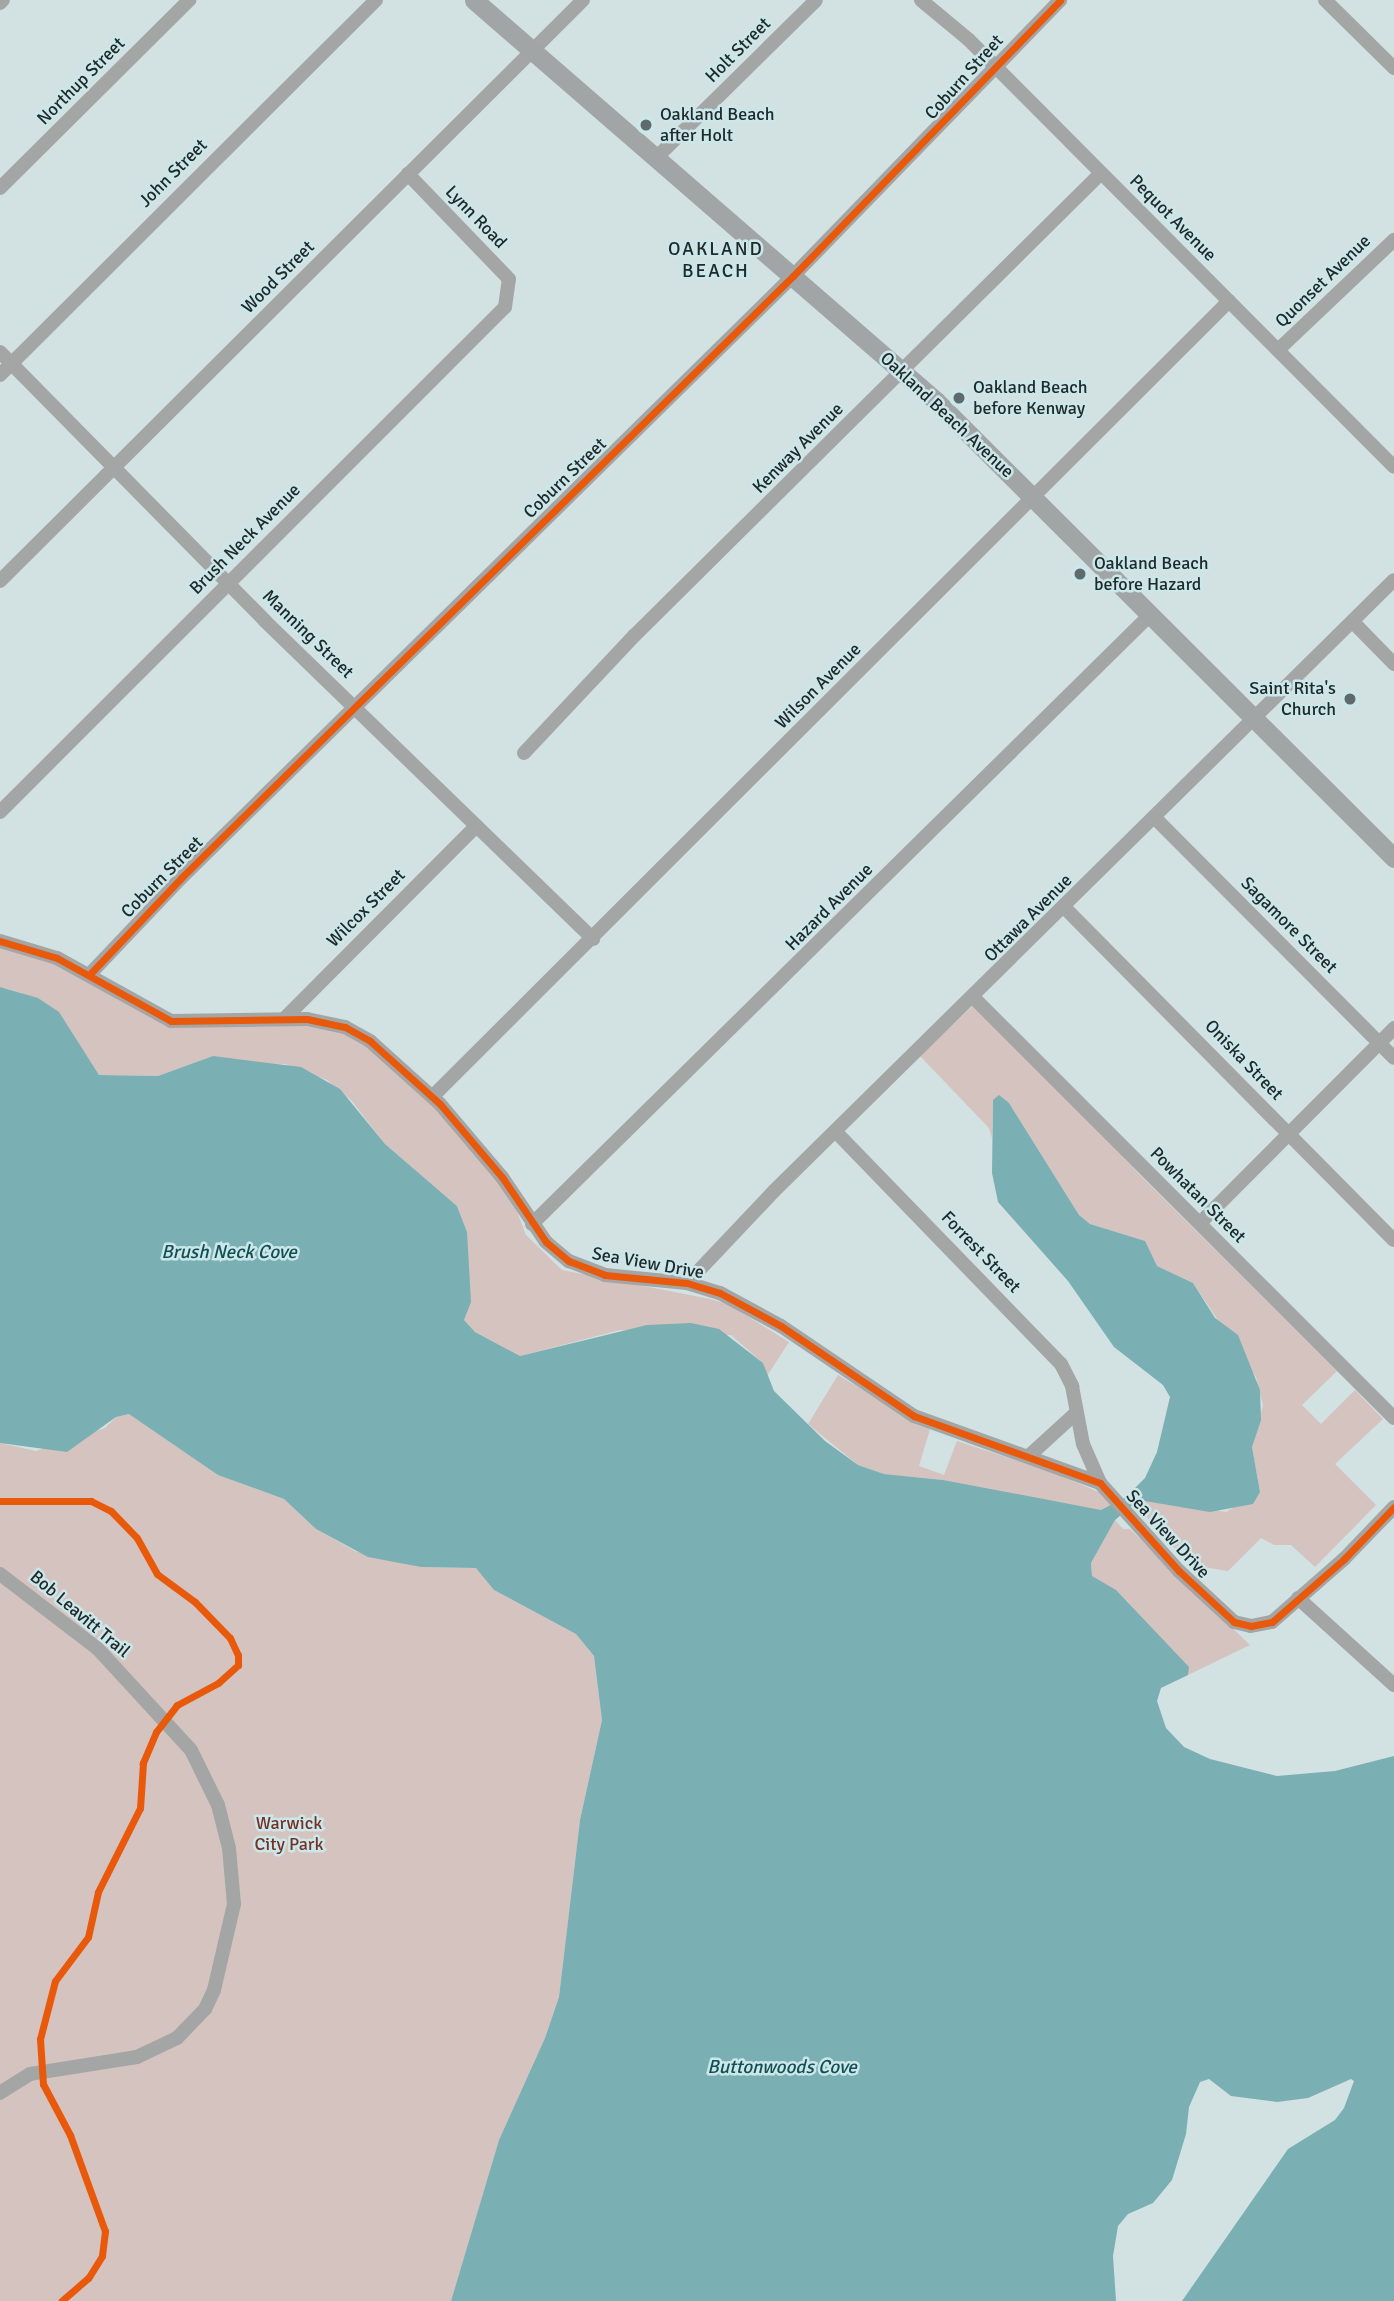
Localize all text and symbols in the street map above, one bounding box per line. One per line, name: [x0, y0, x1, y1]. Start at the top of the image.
street label: Holt Street: [701, 13, 775, 87]
street label: Coburn Street: [920, 30, 1008, 124]
street label: Northup Street: [33, 33, 129, 129]
place label: Oakland Beach after Holt: [660, 104, 774, 146]
marker: Oakland Beach after Holt: [638, 117, 654, 133]
street label: John Street: [134, 134, 212, 212]
street label: Pequot Avenue: [1125, 170, 1221, 266]
street label: Lynn Road: [441, 181, 511, 253]
street label: Quonset Avenue: [1271, 230, 1375, 332]
street label: Wood Street: [237, 236, 319, 318]
district label: OAKLAND BEACH: [669, 239, 763, 283]
street label: Oakland Beach Avenue: [876, 348, 1018, 482]
place label: Oakland Beach before Kenway: [973, 377, 1087, 420]
marker: Oakland Beach before Kenway: [951, 390, 967, 406]
street label: Kenway Avenue: [748, 398, 848, 498]
street label: Coburn Street: [519, 433, 611, 523]
street label: Brush Neck Avenue: [185, 479, 305, 599]
place label: Oakland Beach before Hazard: [1094, 553, 1208, 596]
marker: Oakland Beach before Hazard: [1072, 566, 1088, 582]
street label: Manning Street: [258, 585, 358, 683]
street label: Wilson Avenue: [770, 638, 866, 734]
place label: Saint Rita's Church: [1249, 678, 1336, 720]
marker: Saint Rita's Church: [1342, 691, 1358, 707]
street label: Coburn Street: [117, 832, 207, 922]
street label: Hazard Avenue: [781, 859, 877, 955]
street label: Wilcox Street: [322, 864, 410, 952]
street label: Ottawa Avenue: [979, 869, 1077, 967]
street label: Sagamore Street: [1236, 872, 1342, 978]
street label: Oniska Street: [1200, 1015, 1288, 1105]
street label: Powhatan Street: [1146, 1143, 1250, 1247]
street label: Forrest Street: [937, 1207, 1025, 1297]
water label: Brush Neck Cove: [161, 1242, 297, 1264]
street label: Sea View Drive: [590, 1243, 706, 1283]
street label: Sea View Drive: [1121, 1485, 1215, 1583]
street label: Bob Leavitt Trail: [26, 1566, 134, 1662]
park label: Warwick City Park: [255, 1813, 323, 1856]
water label: Buttonwoods Cove: [707, 2057, 857, 2079]

